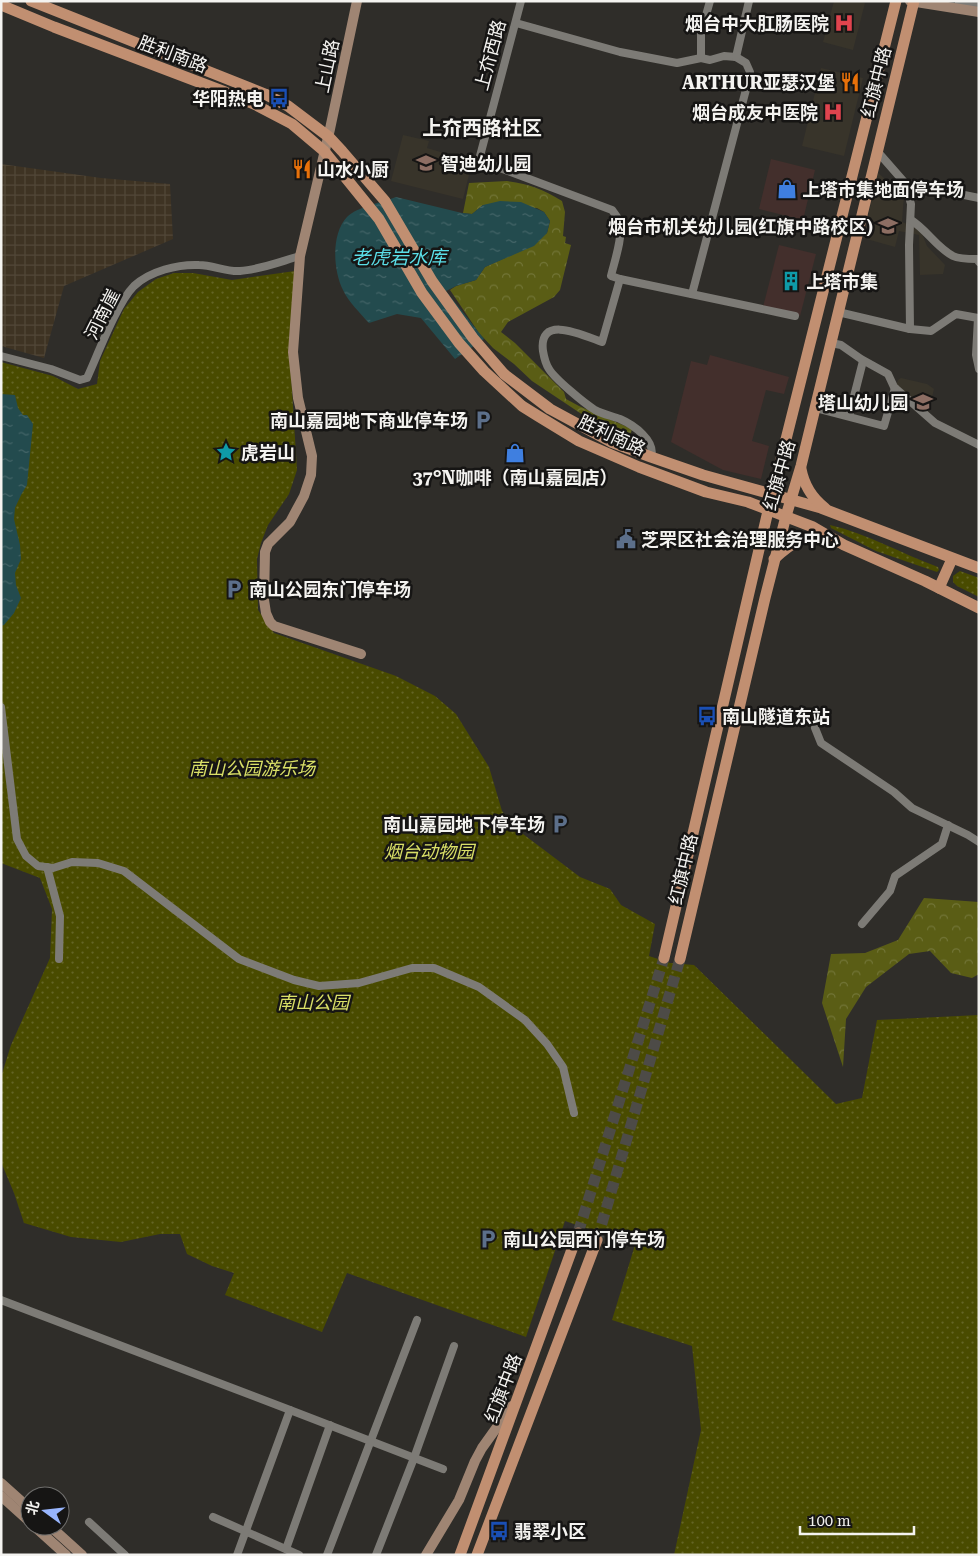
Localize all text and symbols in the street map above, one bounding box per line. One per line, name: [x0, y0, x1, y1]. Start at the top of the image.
hospital icon: 烟台中大肛肠医院: [833, 12, 855, 34]
place label: 烟台中大肛肠医院: [685, 13, 829, 34]
street label: 上夼西路: [471, 18, 509, 92]
street label: 胜利南路: [136, 31, 210, 77]
street label: 上山路: [311, 37, 343, 95]
street label: 红旗中路: [857, 45, 895, 119]
restaurant icon: ARTHUR亚瑟汉堡: [839, 71, 861, 93]
place label: ARTHUR亚瑟汉堡: [682, 72, 835, 93]
bus stop icon: 华阳热电: [268, 87, 290, 109]
place label: 华阳热电: [192, 88, 264, 109]
hospital icon: 烟台成友中医院: [822, 101, 844, 123]
place label: 烟台成友中医院: [692, 102, 818, 123]
district label: 上夼西路社区: [422, 116, 542, 140]
school or university icon: 智迪幼儿园: [415, 152, 437, 174]
place label: 智迪幼儿园: [441, 153, 531, 174]
restaurant icon: 山水小厨: [291, 158, 313, 180]
place label: 山水小厨: [317, 159, 389, 180]
shop icon: 上塔市集地面停车场: [776, 178, 798, 200]
place label: 上塔市集地面停车场: [802, 179, 964, 200]
school or university icon: 烟台市机关幼儿园(红旗中路校区): [877, 215, 899, 237]
place label: 烟台市机关幼儿园(红旗中路校区): [608, 216, 873, 237]
water label: 老虎岩水库: [351, 246, 449, 269]
building icon: 上塔市集: [780, 270, 802, 292]
place label: 上塔市集: [806, 271, 878, 292]
street label: 河南崖: [80, 285, 124, 343]
school or university icon: 塔山幼儿园: [912, 391, 934, 413]
place label: 塔山幼儿园: [818, 392, 908, 413]
parking icon: 南山嘉园地下商业停车场: [472, 409, 494, 431]
place label: 南山嘉园地下商业停车场: [270, 410, 468, 431]
street label: 胜利南路: [575, 410, 649, 460]
street label: 红旗中路: [759, 438, 799, 512]
place icon: 虎岩山: [215, 441, 237, 463]
place label: 虎岩山: [241, 442, 295, 463]
shop icon: 37°N咖啡（南山嘉园店）: [504, 442, 526, 464]
place label: 37°N咖啡（南山嘉园店）: [413, 467, 617, 488]
public building icon: 芝罘区社会治理服务中心: [615, 528, 637, 550]
place label: 芝罘区社会治理服务中心: [641, 529, 839, 550]
parking icon: 南山公园东门停车场: [223, 578, 245, 600]
place label: 南山公园东门停车场: [249, 579, 411, 600]
bus stop icon: 南山隧道东站: [696, 705, 718, 727]
place label: 南山隧道东站: [722, 706, 830, 727]
park label: 南山公园游乐场: [189, 758, 317, 779]
parking icon: 南山嘉园地下停车场: [549, 813, 571, 835]
place label: 南山嘉园地下停车场: [383, 814, 545, 835]
street label: 红旗中路: [665, 832, 701, 906]
park label: 烟台动物园: [384, 841, 477, 862]
park label: 南山公园: [277, 992, 352, 1013]
parking icon: 南山公园西门停车场: [477, 1228, 499, 1250]
place label: 南山公园西门停车场: [503, 1229, 665, 1250]
street label: 红旗中路: [480, 1351, 526, 1425]
north arrow: [20, 1486, 70, 1536]
text: 北: [23, 1499, 42, 1516]
scale bar: [800, 1504, 914, 1536]
text: 100 m: [808, 1512, 851, 1530]
bus stop icon: 翡翠小区: [488, 1520, 510, 1542]
place label: 翡翠小区: [514, 1521, 586, 1542]

